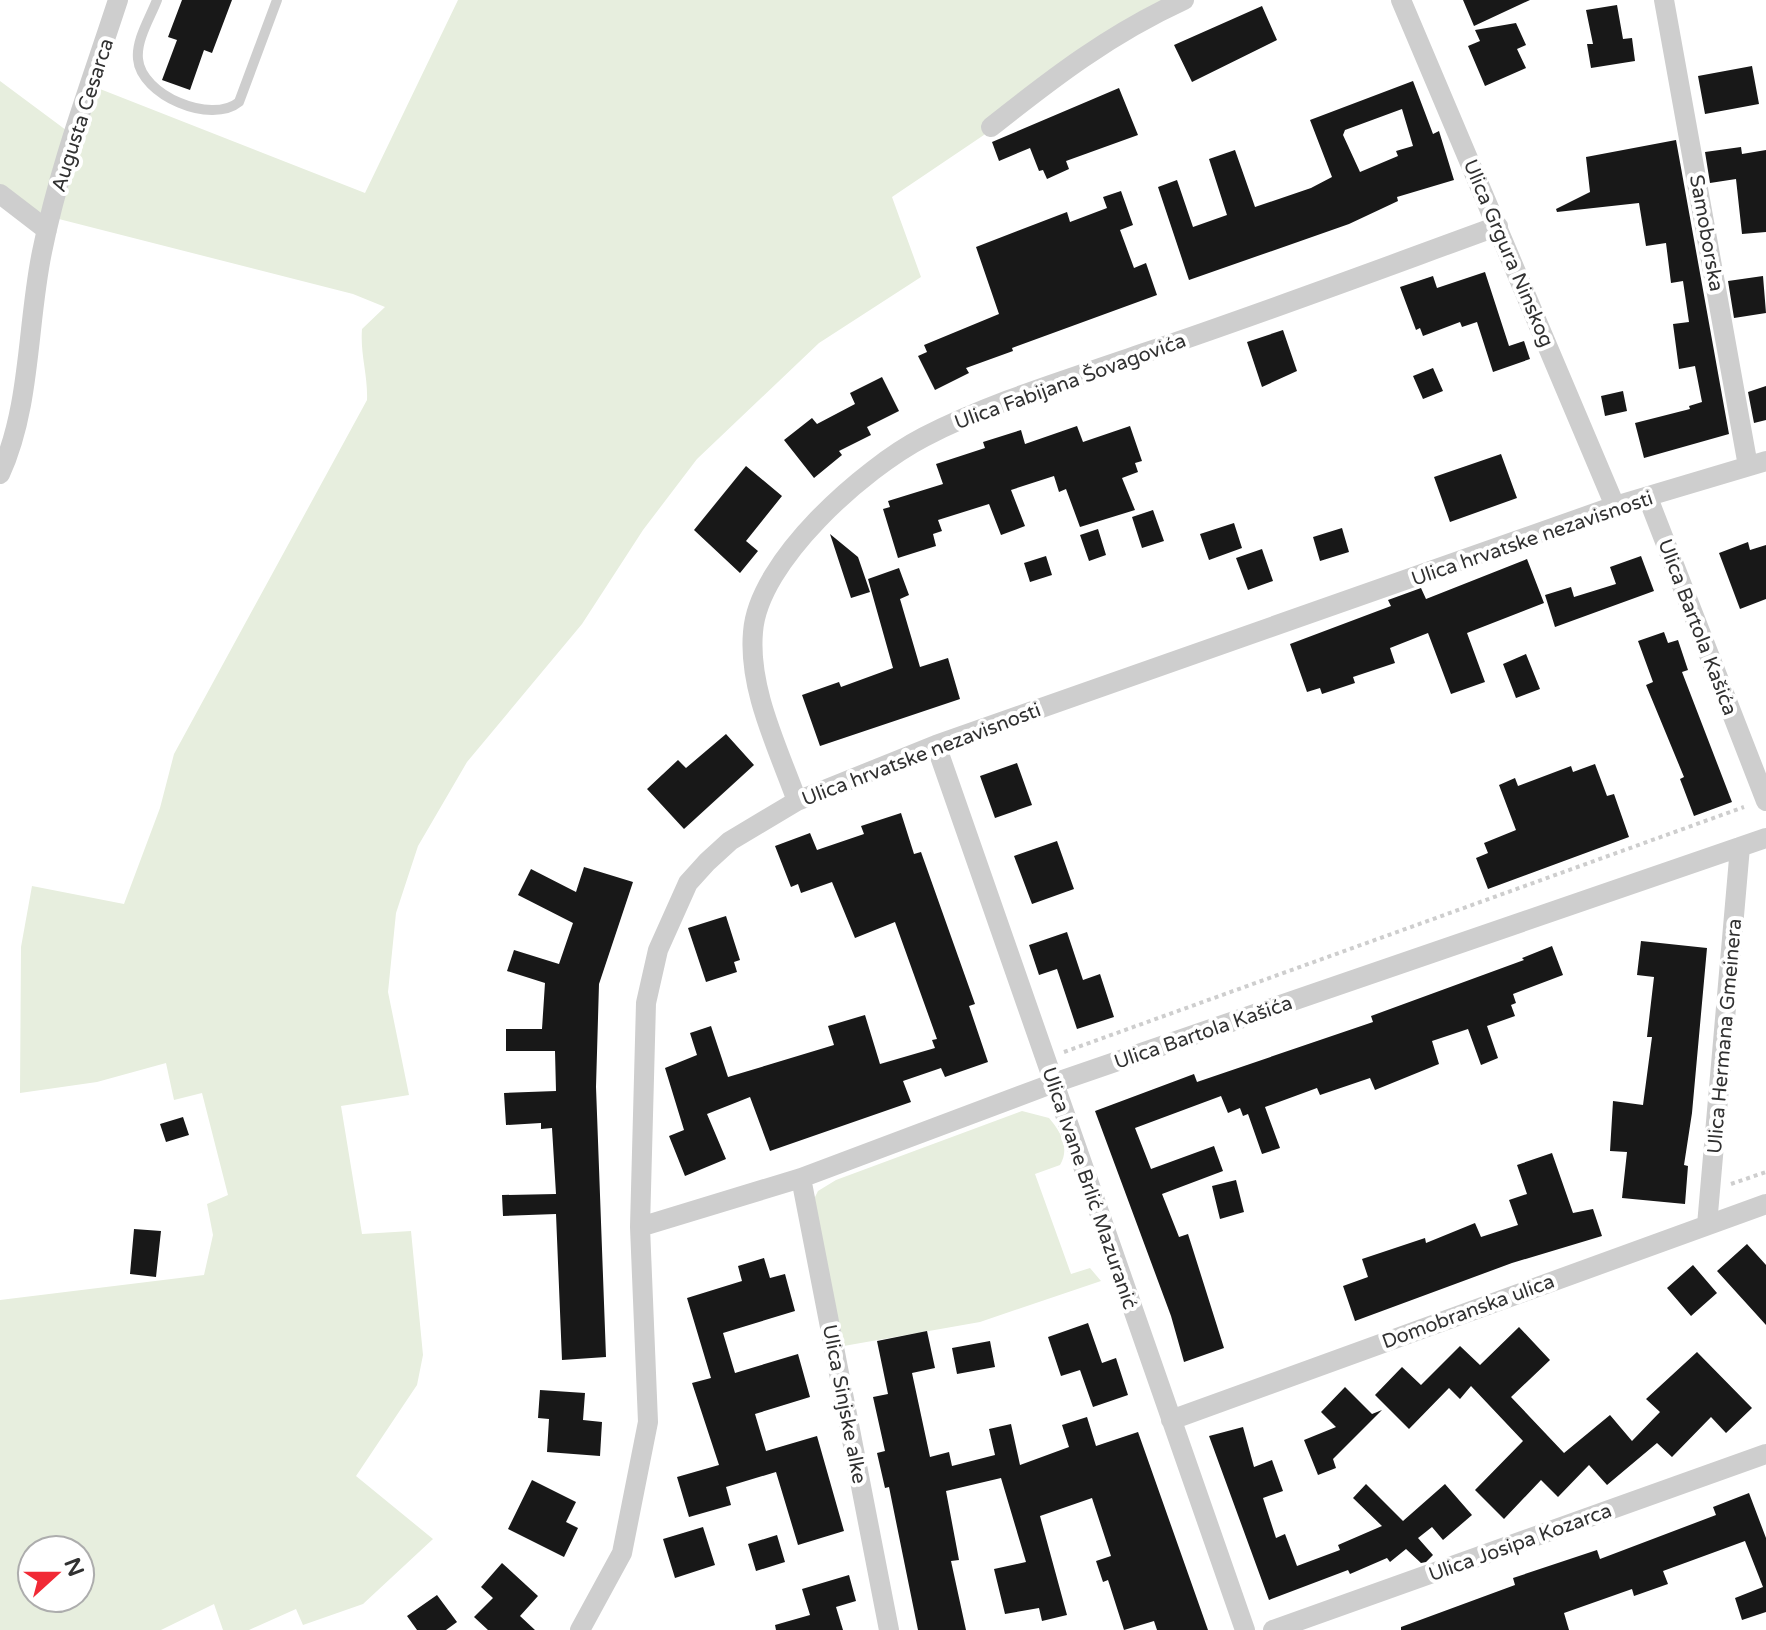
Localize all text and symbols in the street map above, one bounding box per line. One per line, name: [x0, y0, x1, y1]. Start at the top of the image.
street label: Augusta Cesarca: [47, 35, 119, 195]
street label: Ulica Grgura Ninskog: [1458, 156, 1558, 351]
street label: Samoborska: [1684, 173, 1728, 293]
street label: Ulica Fabijana Šovagovića: [951, 328, 1189, 435]
street label: Ulica hrvatske nezavisnosti: [1408, 486, 1656, 592]
street label: Ulica Bartola Kašića: [1652, 536, 1742, 719]
street label: Ulica hrvatske nezavisnosti: [799, 698, 1044, 812]
street label: Ulica Hermana Gmeinera: [1703, 917, 1747, 1155]
street label: Ulica Bartola Kašića: [1111, 991, 1296, 1075]
street label: Ulica Ivane Brlić Mazuranić: [1036, 1064, 1142, 1313]
street label: Domobranska ulica: [1379, 1270, 1558, 1354]
street label: Ulica Sinjske alke: [817, 1323, 871, 1486]
street label: Ulica Josipa Kozarca: [1426, 1499, 1615, 1587]
north arrow: [16, 1534, 96, 1614]
text: N: [58, 1554, 89, 1580]

